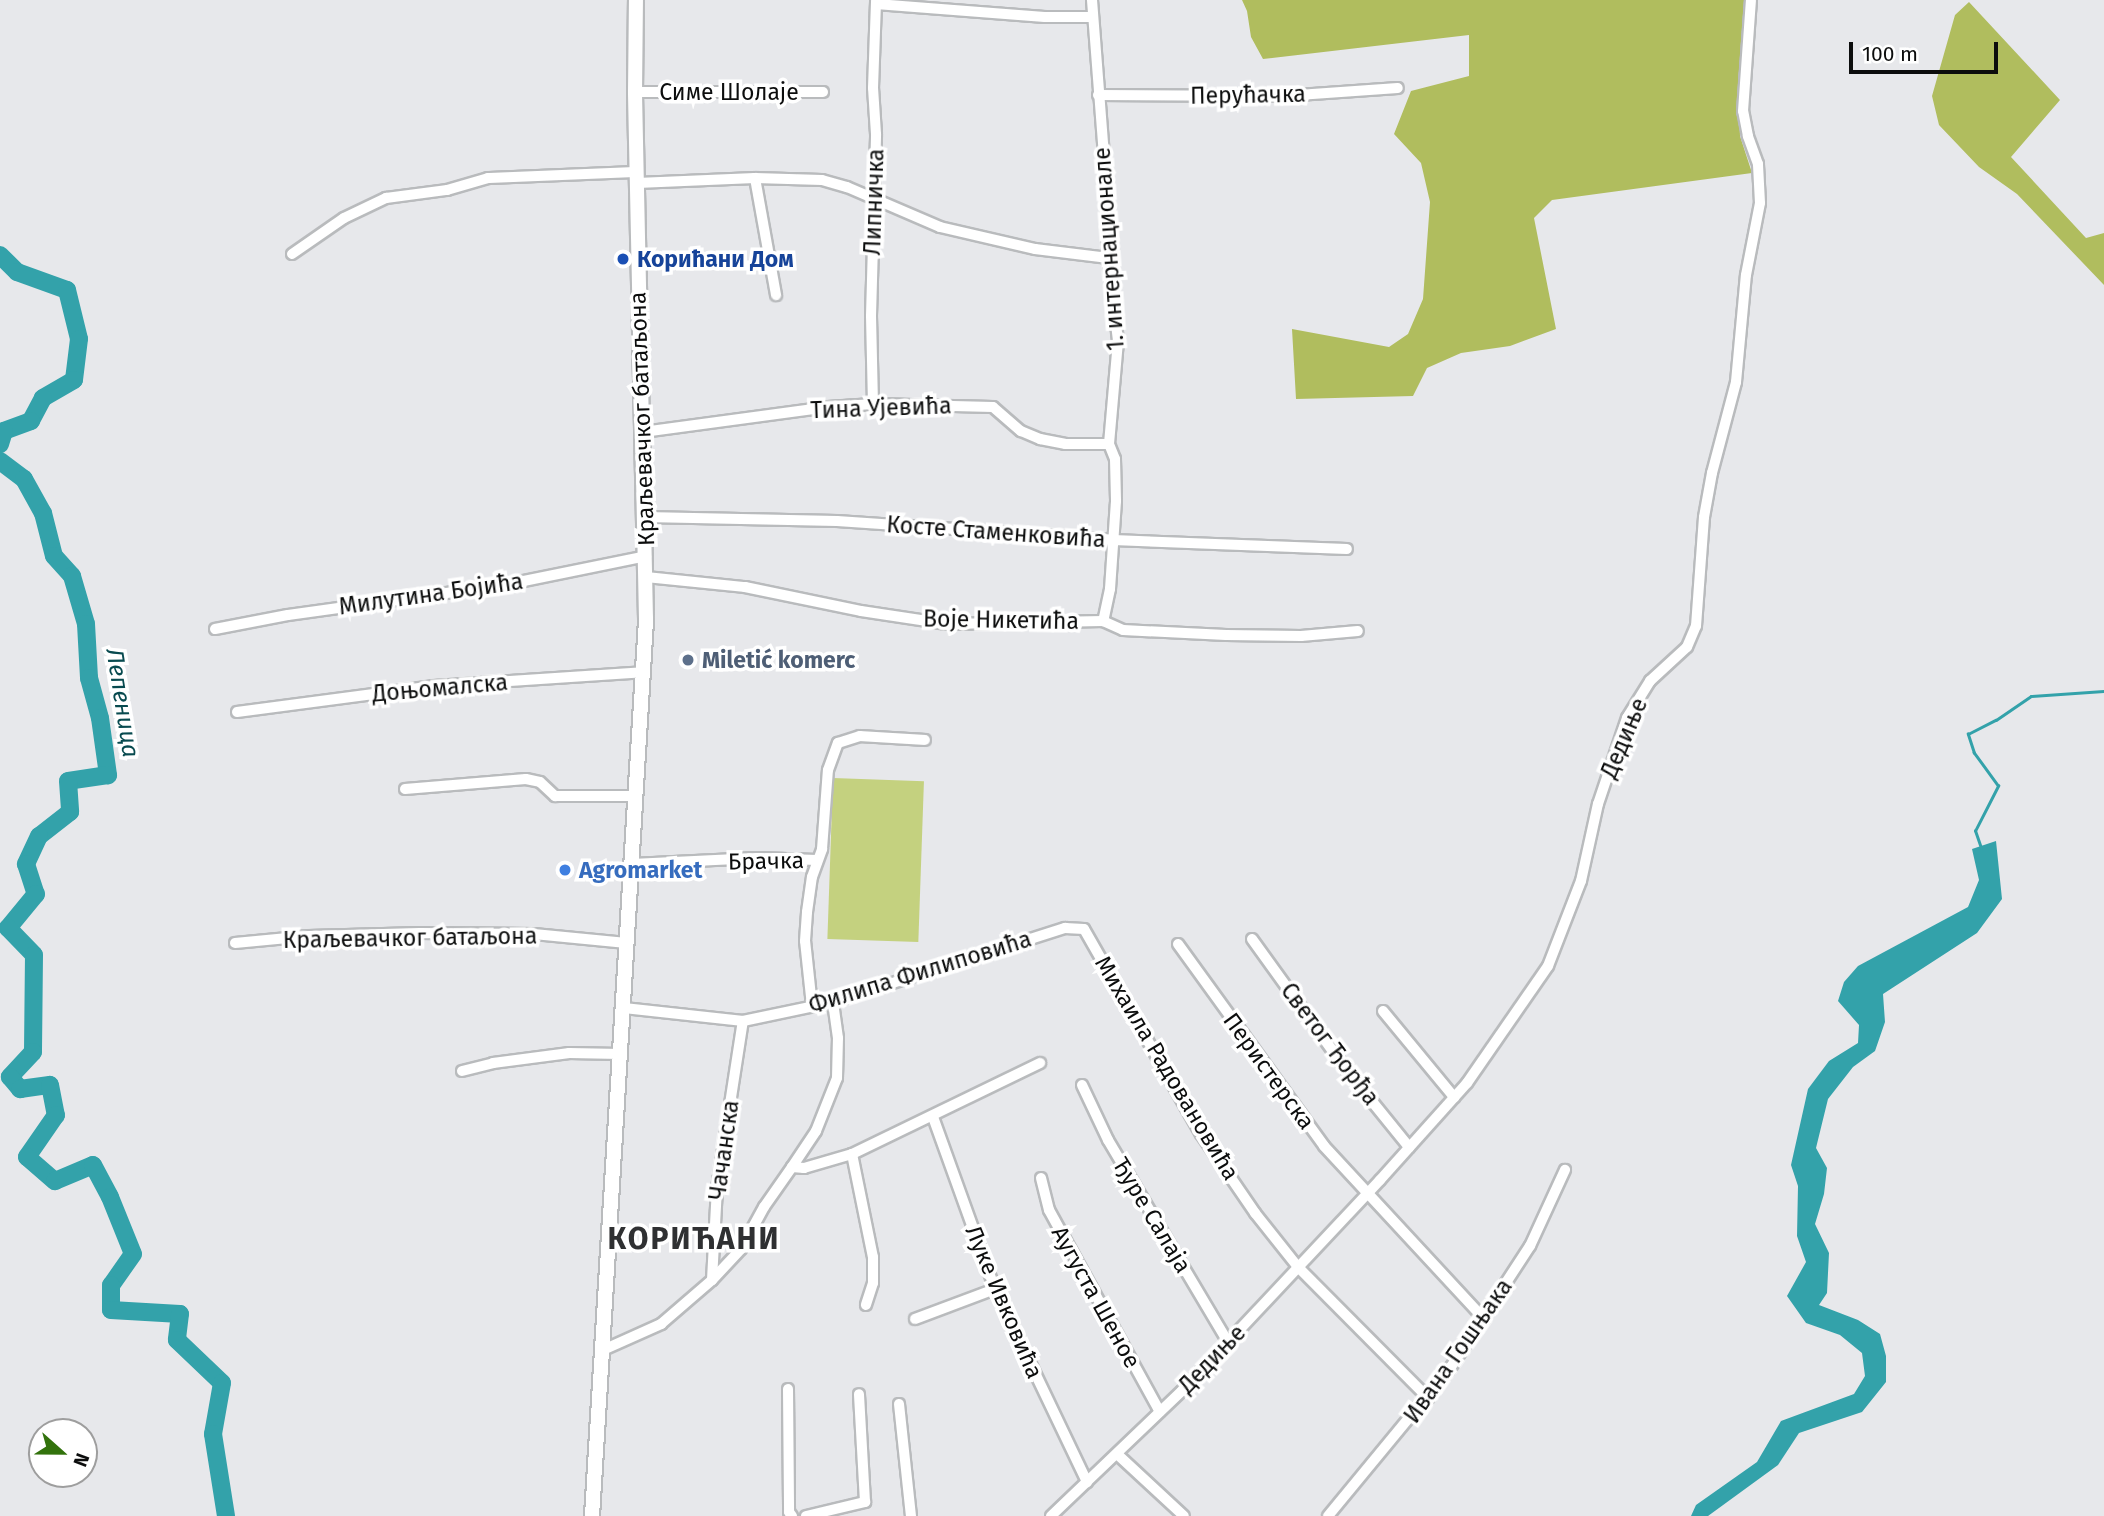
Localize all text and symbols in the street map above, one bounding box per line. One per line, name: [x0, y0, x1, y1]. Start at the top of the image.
scale bar: [1852, 28, 2001, 72]
text: 100 m: [1862, 41, 1918, 67]
street label: Симе Шолаје: [659, 78, 799, 106]
street label: Перућачка: [1190, 80, 1306, 110]
street label: 1. интернационале: [1088, 146, 1130, 352]
street label: Липничка: [858, 148, 890, 256]
place label: Корићани Дом: [637, 245, 794, 273]
marker: Корићани Дом: [615, 251, 631, 267]
street label: Краљевачког батаљона: [624, 291, 660, 547]
street label: Тина Ујевића: [810, 392, 952, 424]
street label: Косте Стаменковића: [886, 511, 1106, 553]
street label: Милутина Бојића: [337, 567, 525, 621]
street label: Воје Никетића: [923, 605, 1079, 635]
water label: Лепеница: [99, 646, 145, 760]
place label: Miletić komerc: [702, 646, 855, 674]
marker: Miletić komerc: [680, 652, 696, 668]
street label: Доњомалска: [371, 668, 509, 708]
street label: Дедиње: [1595, 694, 1653, 782]
street label: Брачка: [728, 847, 804, 875]
place label: Agromarket: [579, 856, 702, 884]
marker: Agromarket: [557, 862, 573, 878]
street label: Краљевачког батаљона: [283, 922, 537, 954]
street label: Филипа Филиповића: [805, 925, 1035, 1019]
street label: Михаила Радовановића: [1089, 951, 1245, 1185]
street label: Светог Ђорђа: [1275, 977, 1385, 1111]
street label: Перистерска: [1217, 1007, 1321, 1135]
street label: Чачанска: [703, 1098, 745, 1202]
street label: Ђуре Салаја: [1107, 1152, 1197, 1278]
district label: КОРИЋАНИ: [609, 1221, 779, 1257]
street label: Луке Ивковића: [959, 1221, 1049, 1383]
street label: Аугуста Шеное: [1046, 1221, 1146, 1373]
street label: Ивана Гошњака: [1398, 1274, 1518, 1428]
street label: Дедиње: [1173, 1319, 1251, 1399]
north arrow: [28, 1418, 98, 1488]
text: N: [68, 1450, 94, 1470]

